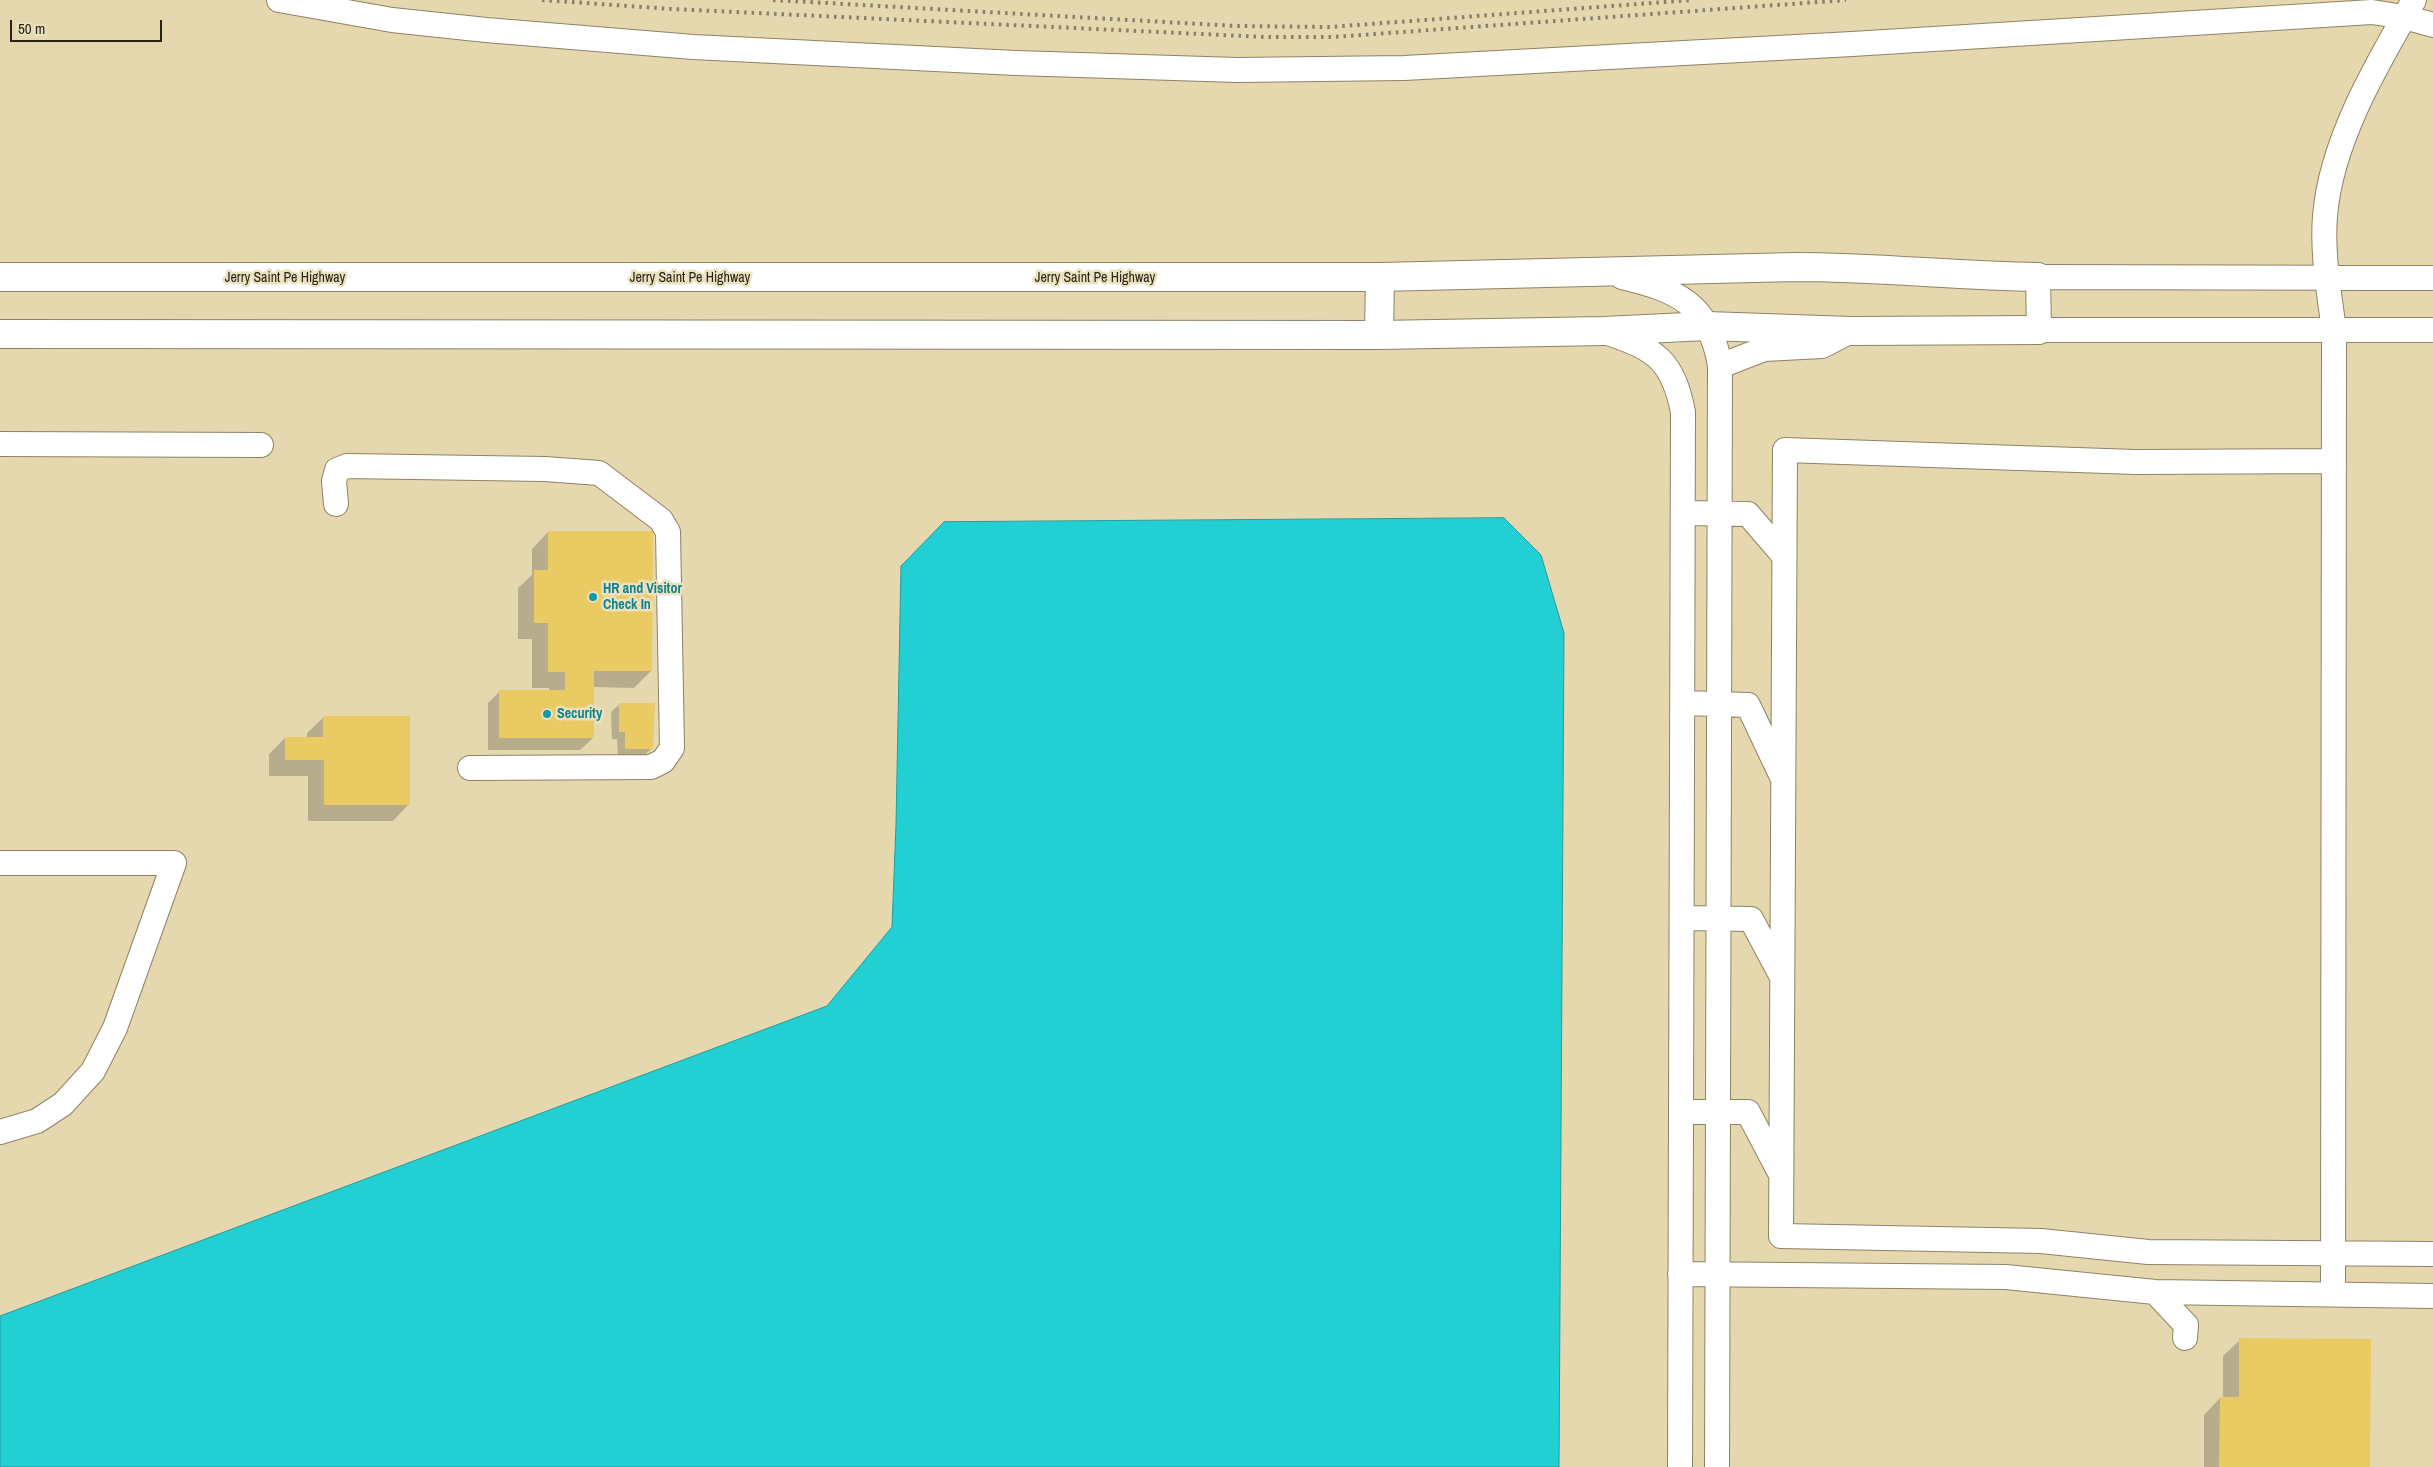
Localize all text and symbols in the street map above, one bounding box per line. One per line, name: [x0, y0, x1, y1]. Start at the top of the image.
scale bar: [12, 10, 165, 42]
text: 50 m: [18, 18, 45, 39]
street label: Jerry Saint Pe Highway: [225, 270, 345, 286]
street label: Jerry Saint Pe Highway: [630, 270, 750, 286]
street label: Jerry Saint Pe Highway: [1035, 270, 1155, 286]
place label: HR and Visitor Check In: [603, 581, 682, 614]
marker: HR and Visitor Check In: [587, 591, 599, 603]
place label: Security: [557, 706, 602, 722]
marker: Security: [541, 708, 553, 720]

